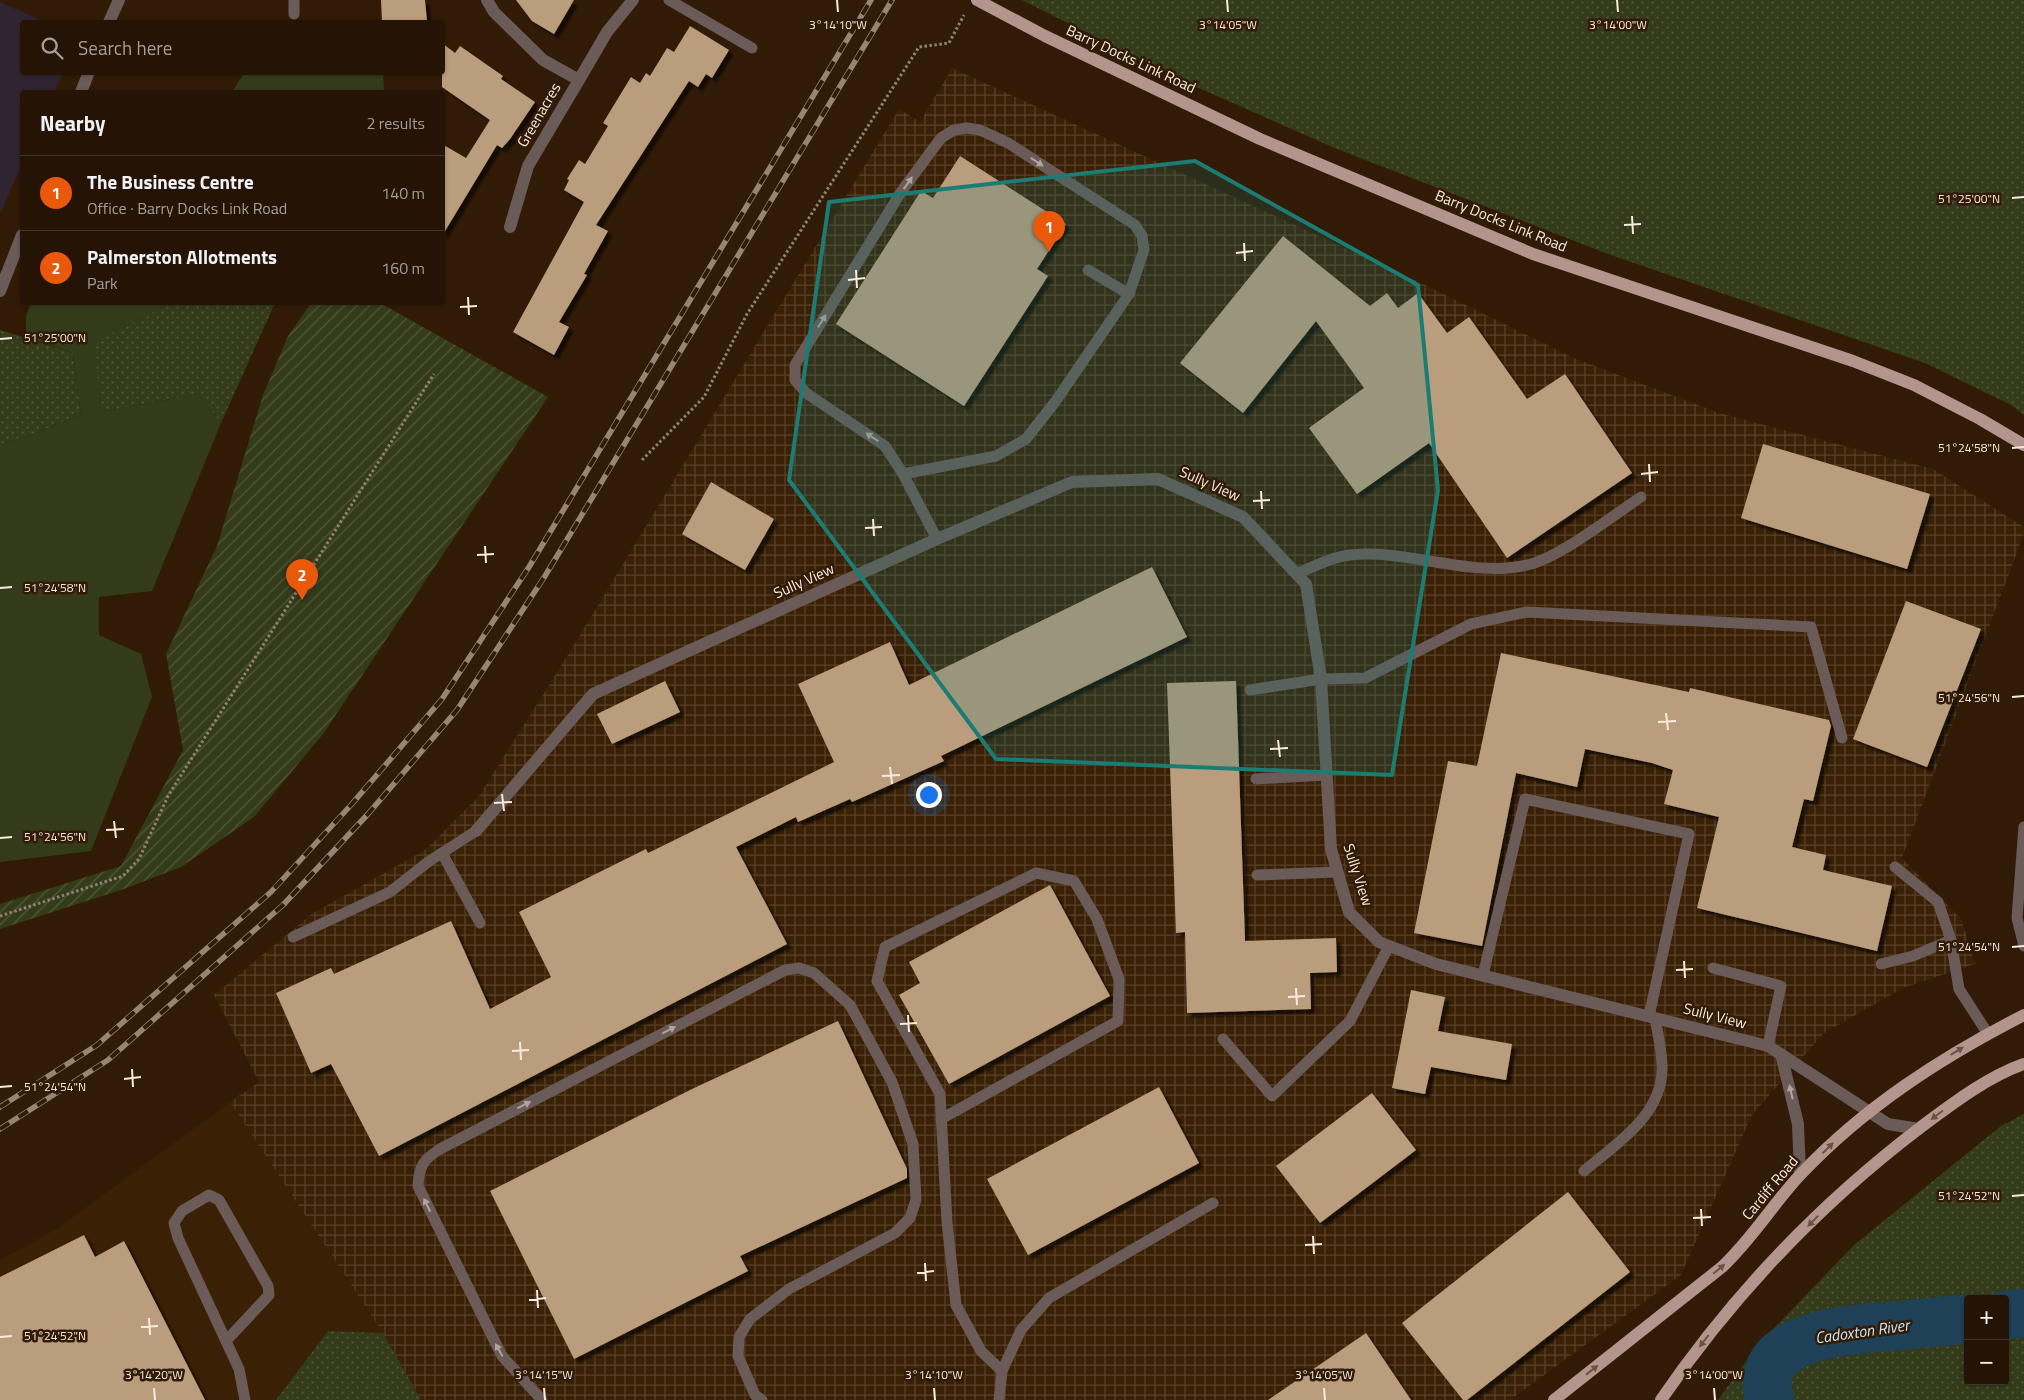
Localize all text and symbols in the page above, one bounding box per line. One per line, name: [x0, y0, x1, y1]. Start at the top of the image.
text: 3°14'10"W: [809, 15, 867, 34]
text: 3°14'05"W: [1199, 15, 1257, 34]
text: 3°14'00"W: [1589, 15, 1647, 34]
street label: Barry Docks Link Road: [1063, 18, 1200, 99]
search box: [20, 20, 445, 75]
text: Search here: [78, 33, 172, 62]
icon: search: [38, 34, 66, 62]
street label: Greenacres: [511, 78, 566, 151]
text: Nearby: [40, 107, 105, 139]
text: 2 results: [366, 111, 425, 135]
one-way arrow: [1030, 157, 1043, 166]
text: The Business Centre: [87, 167, 254, 196]
one-way arrow: [903, 176, 913, 190]
text: 1: [52, 181, 60, 205]
text: 140 m: [381, 181, 425, 205]
street label: Barry Docks Link Road: [1432, 184, 1571, 258]
text: 51°25'00"N: [1938, 189, 2000, 208]
text: Office · Barry Docks Link Road: [87, 196, 287, 220]
pin: 1: [1033, 211, 1065, 252]
text: Palmerston Allotments: [87, 242, 277, 271]
text: 2: [52, 256, 60, 280]
text: 160 m: [381, 256, 425, 280]
text: Park: [87, 271, 118, 295]
one-way arrow: [817, 315, 826, 328]
text: 51°25'00"N: [24, 328, 86, 347]
one-way arrow: [865, 432, 879, 442]
text: 51°24'58"N: [1938, 438, 2000, 457]
street label: Sully View: [1176, 460, 1244, 507]
street label: Sully View: [770, 557, 838, 604]
pin: 2: [286, 559, 318, 600]
text: 51°24'58"N: [24, 578, 86, 597]
text: 51°24'56"N: [1938, 688, 2000, 707]
your location: [916, 782, 942, 808]
text: 51°24'56"N: [24, 827, 86, 846]
street label: Sully View: [1338, 841, 1379, 909]
text: 51°24'54"N: [1938, 937, 2000, 956]
street label: Sully View: [1681, 997, 1749, 1034]
one-way arrow: [661, 1026, 676, 1034]
one-way arrow: [1951, 1046, 1964, 1055]
text: 51°24'54"N: [24, 1077, 86, 1096]
one-way arrow: [1786, 1085, 1794, 1100]
one-way arrow: [517, 1101, 531, 1109]
one-way arrow: [1930, 1110, 1944, 1120]
one-way arrow: [1821, 1142, 1833, 1154]
street label: Cardiff Road: [1736, 1151, 1803, 1225]
text: 51°24'52"N: [1938, 1186, 2000, 1205]
one-way arrow: [423, 1198, 431, 1212]
one-way arrow: [1807, 1214, 1819, 1226]
one-way arrow: [1713, 1263, 1726, 1274]
map controls: [1964, 1295, 2009, 1385]
button: +: [1964, 1295, 2009, 1340]
water label: Cadoxton River: [1814, 1312, 1912, 1349]
text: 51°24'52"N: [24, 1326, 86, 1345]
one-way arrow: [1698, 1334, 1709, 1347]
button: −: [1964, 1340, 2009, 1385]
one-way arrow: [495, 1343, 503, 1358]
one-way arrow: [1585, 1364, 1598, 1375]
text: 3°14'20"W: [125, 1365, 183, 1384]
text: 3°14'15"W: [515, 1365, 573, 1384]
text: 3°14'10"W: [905, 1365, 963, 1384]
text: 3°14'05"W: [1295, 1365, 1353, 1384]
text: 3°14'00"W: [1685, 1365, 1743, 1384]

